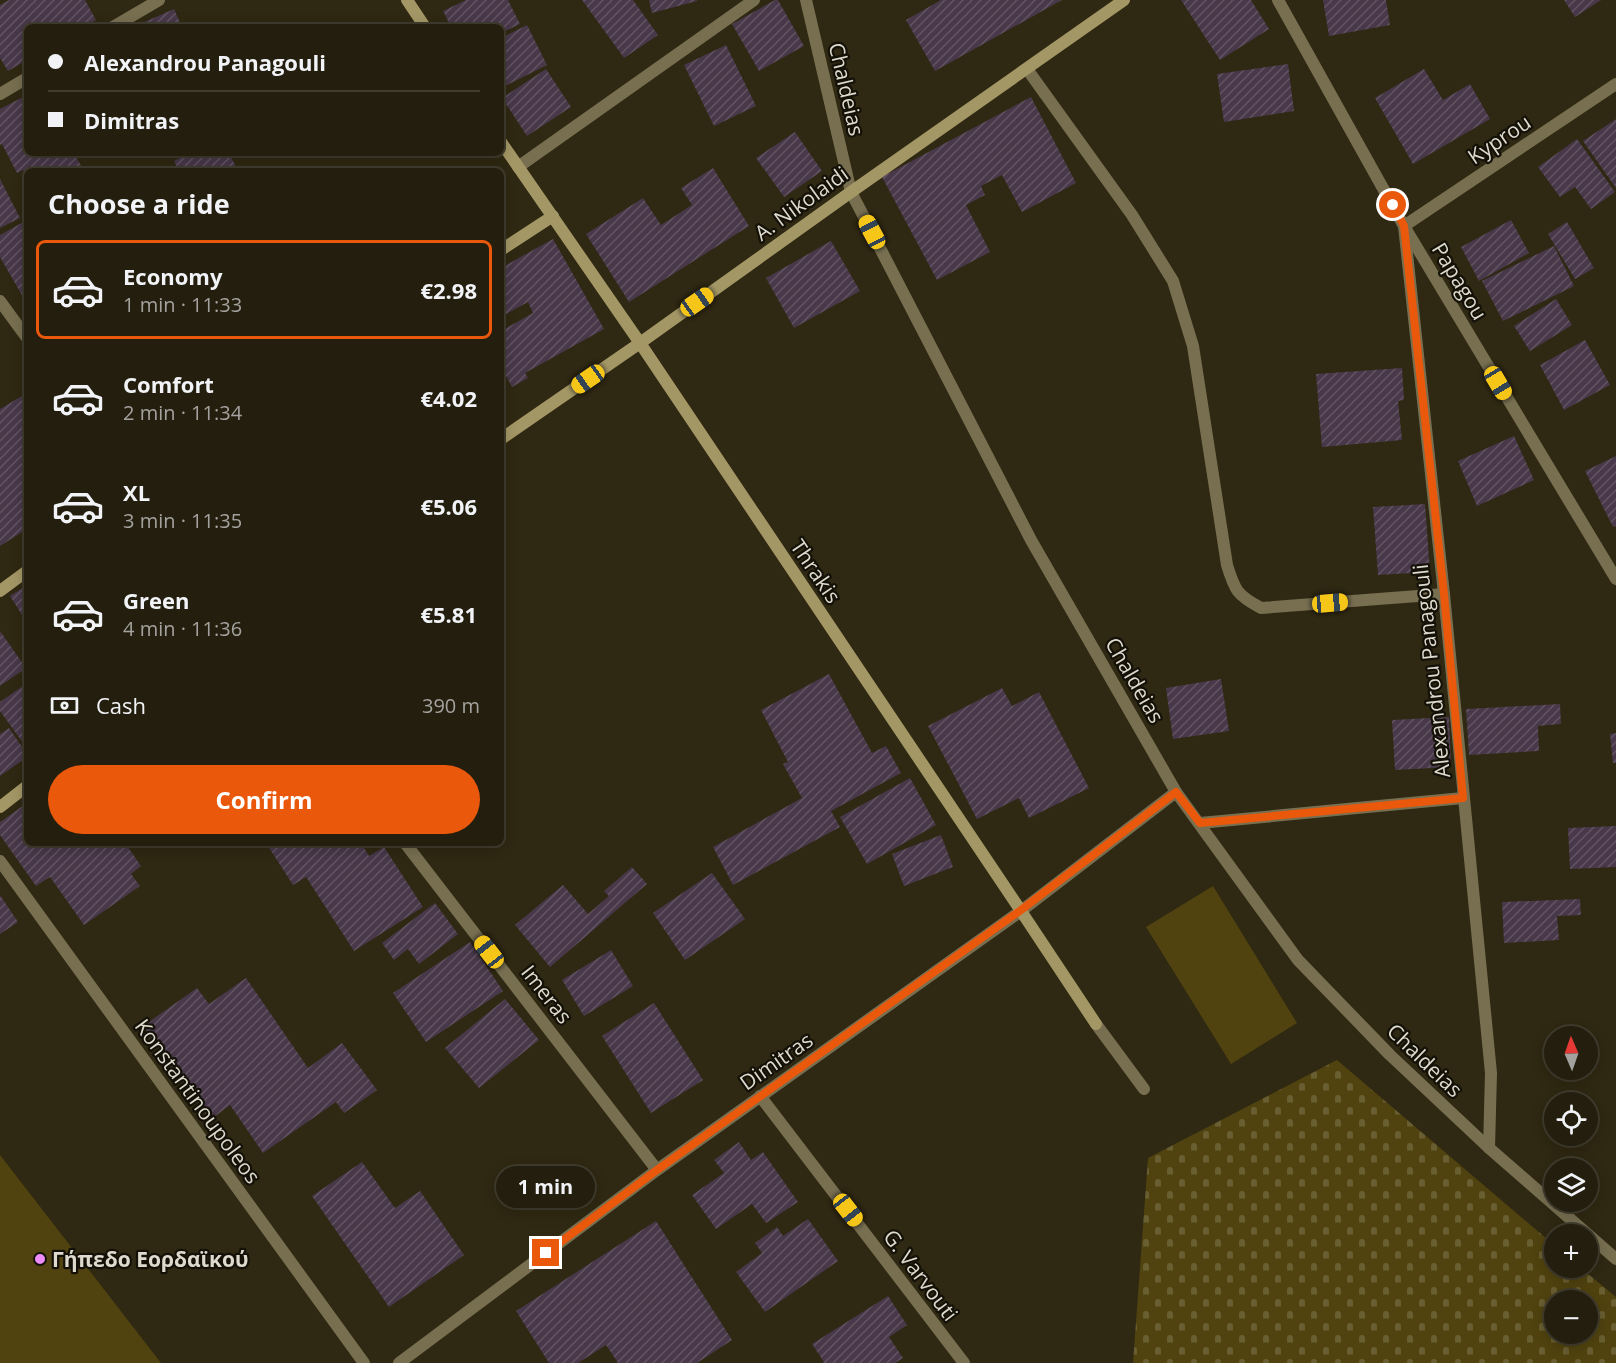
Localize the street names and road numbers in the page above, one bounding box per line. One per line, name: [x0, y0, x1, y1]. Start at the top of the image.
street label: Chaldeias: [823, 40, 871, 138]
street label: Kyprou: [1462, 108, 1536, 170]
street label: A. Nikolaidi: [748, 160, 854, 246]
street label: Papagou: [1426, 237, 1494, 325]
street label: Thrakis: [785, 534, 847, 608]
street label: Alexandrou Panagouli: [1406, 563, 1456, 779]
street label: Chaldeias: [1099, 632, 1171, 728]
street label: Imeras: [515, 959, 579, 1029]
street label: Konstantinoupoleos: [129, 1013, 267, 1189]
street label: Chaldeias: [1381, 1017, 1469, 1103]
street label: Dimitras: [734, 1026, 818, 1096]
street label: G. Varvouti: [877, 1224, 965, 1326]

